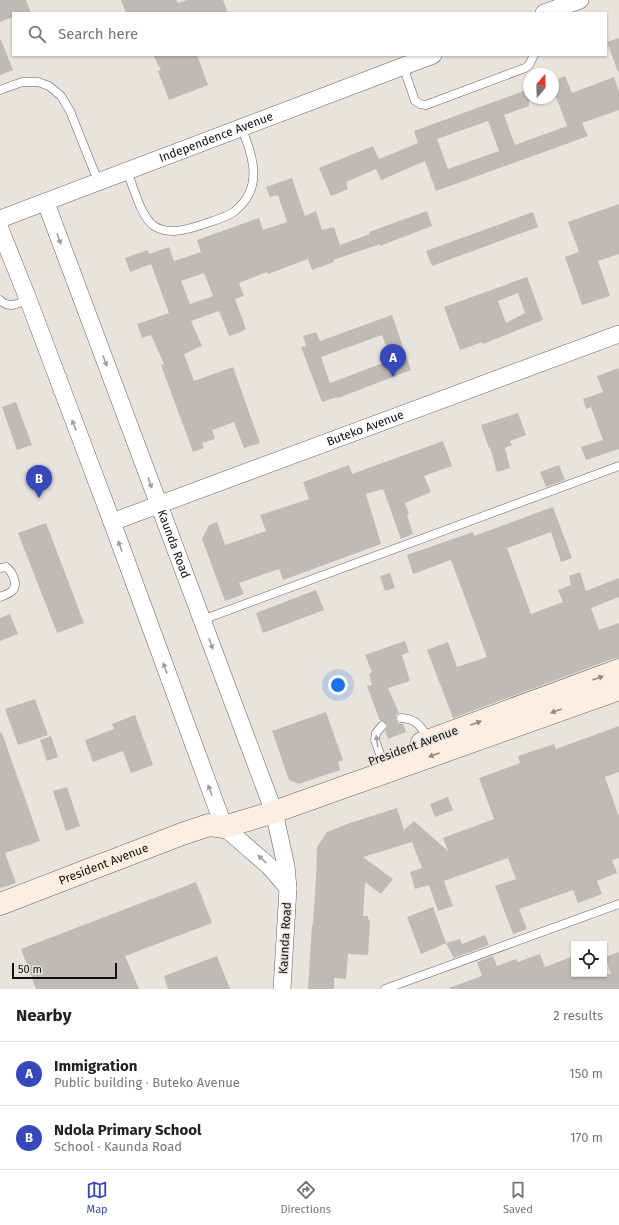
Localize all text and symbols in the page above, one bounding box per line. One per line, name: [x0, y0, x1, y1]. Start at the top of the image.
search box: [12, 12, 607, 56]
icon: search: [26, 23, 48, 45]
text: Search here: [58, 25, 138, 43]
north arrow: [523, 68, 559, 104]
street label: Independence Avenue: [157, 109, 275, 165]
one-way arrow: [57, 234, 63, 246]
pin: A: [380, 344, 406, 377]
one-way arrow: [102, 355, 108, 367]
street label: Buteko Avenue: [325, 407, 406, 449]
one-way arrow: [71, 418, 77, 430]
pin: B: [26, 465, 52, 498]
one-way arrow: [148, 477, 154, 489]
street label: Kaunda Road: [154, 508, 193, 580]
one-way arrow: [117, 540, 123, 552]
one-way arrow: [208, 638, 214, 650]
one-way arrow: [162, 662, 168, 674]
your location: [328, 675, 348, 695]
one-way arrow: [592, 675, 604, 681]
one-way arrow: [550, 709, 562, 715]
one-way arrow: [470, 720, 482, 726]
street label: President Avenue: [366, 723, 460, 769]
one-way arrow: [374, 735, 380, 747]
one-way arrow: [427, 752, 439, 758]
one-way arrow: [207, 784, 213, 796]
street label: President Avenue: [57, 841, 150, 888]
one-way arrow: [257, 854, 267, 864]
street label: Kaunda Road: [276, 902, 294, 974]
map controls: [571, 941, 607, 977]
button: locate: [571, 941, 607, 977]
scale bar: [12, 961, 117, 980]
text: 50 m: [18, 963, 42, 976]
text: Nearby: [16, 1005, 71, 1026]
text: 2 results: [553, 1008, 603, 1023]
text: Immigration: [54, 1057, 137, 1075]
text: A: [25, 1066, 33, 1081]
text: 150 m: [569, 1066, 603, 1081]
text: Public building · Buteko Avenue: [54, 1075, 240, 1090]
text: Ndola Primary School: [54, 1121, 201, 1139]
text: B: [25, 1130, 33, 1145]
text: 170 m: [570, 1130, 603, 1145]
text: School · Kaunda Road: [54, 1139, 182, 1154]
tab: Map: [86, 1179, 108, 1216]
tab: Directions: [280, 1179, 331, 1216]
tab: Saved: [503, 1179, 533, 1216]

